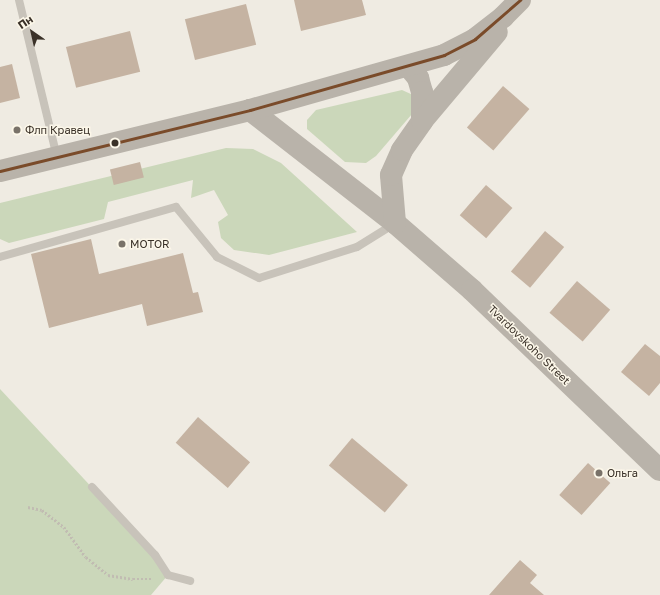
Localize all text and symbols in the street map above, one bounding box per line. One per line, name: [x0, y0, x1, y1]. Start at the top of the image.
north arrow: [12, 12, 52, 52]
text: Пн: [15, 12, 35, 31]
place label: Флп Кравец: [25, 123, 90, 137]
marker: Флп Кравец: [12, 125, 22, 135]
unlabelled marker: [110, 138, 120, 148]
place label: MOTOR: [130, 237, 170, 251]
marker: MOTOR: [117, 239, 127, 249]
street label: Tvardovskoho Street: [485, 303, 573, 387]
place label: Ольга: [607, 466, 638, 480]
marker: Ольга: [594, 468, 604, 478]

